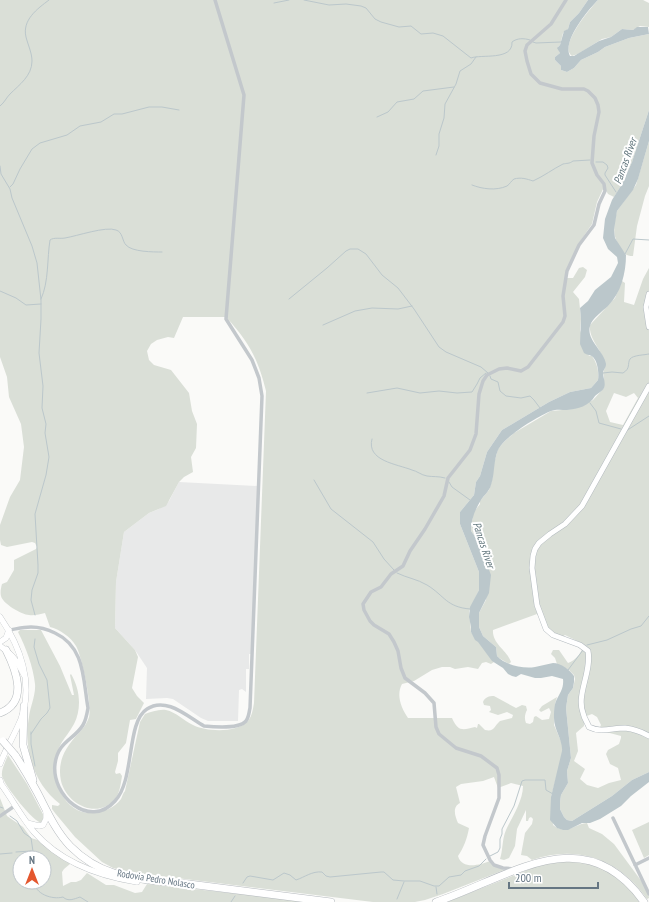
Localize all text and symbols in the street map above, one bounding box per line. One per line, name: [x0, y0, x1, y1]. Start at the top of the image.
water label: Pancas River: [610, 134, 640, 186]
water label: Pancas River: [470, 520, 499, 572]
north arrow: [12, 850, 52, 890]
text: N: [29, 853, 35, 867]
scale bar: [509, 864, 598, 890]
street label: Rodovia Pedro Nolasco: [116, 866, 196, 892]
text: 200 m: [515, 870, 542, 885]

